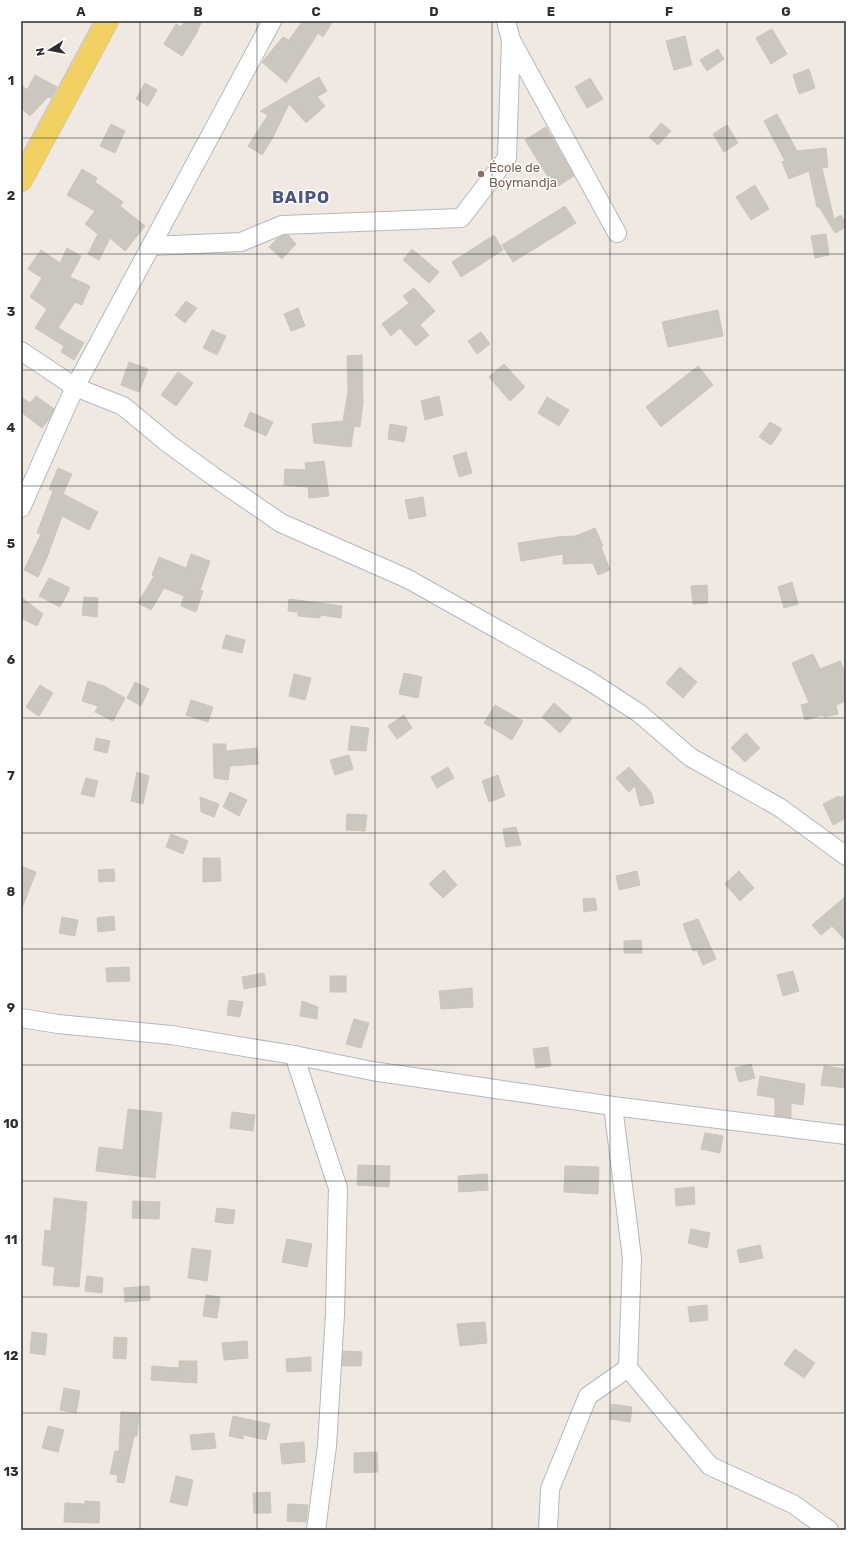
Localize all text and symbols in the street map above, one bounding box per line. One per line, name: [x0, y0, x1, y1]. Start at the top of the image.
text: A: [76, 4, 86, 19]
text: B: [193, 4, 203, 19]
text: C: [311, 4, 321, 19]
text: D: [429, 4, 439, 19]
text: E: [547, 4, 555, 19]
text: F: [665, 4, 673, 19]
text: G: [781, 4, 791, 19]
north arrow: [30, 30, 70, 70]
text: N: [34, 47, 48, 57]
text: 1: [8, 73, 14, 88]
place label: École de Boymandja: [489, 160, 557, 190]
marker: École de Boymandja: [476, 169, 486, 179]
district label: BAIPO: [272, 187, 330, 207]
text: 2: [7, 188, 15, 203]
text: 3: [7, 304, 16, 319]
text: 4: [7, 420, 16, 435]
text: 5: [7, 536, 15, 551]
text: 6: [7, 652, 16, 667]
text: 7: [7, 768, 15, 783]
text: 8: [7, 884, 16, 899]
text: 9: [7, 1000, 15, 1015]
text: 10: [3, 1116, 19, 1131]
text: 11: [5, 1232, 17, 1247]
text: 12: [4, 1348, 18, 1363]
text: 13: [3, 1464, 19, 1479]

